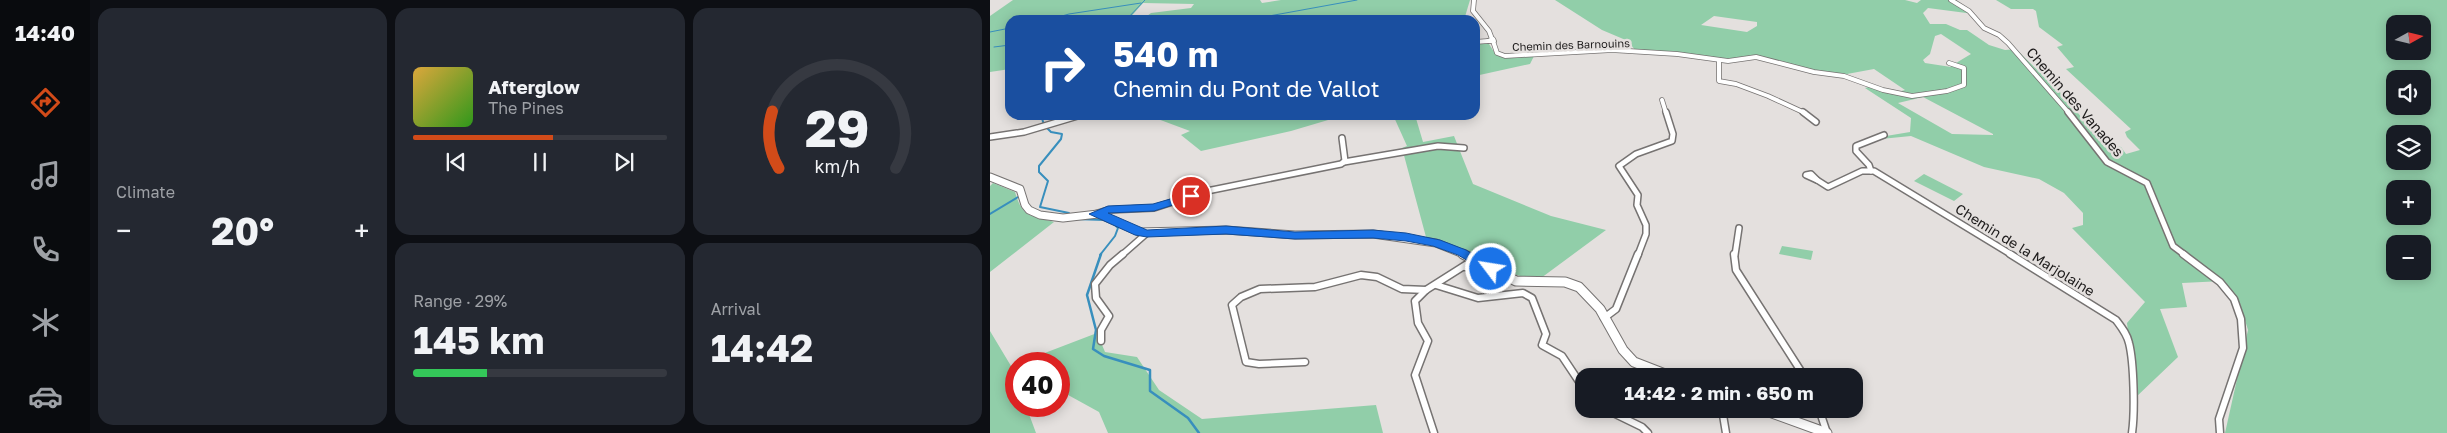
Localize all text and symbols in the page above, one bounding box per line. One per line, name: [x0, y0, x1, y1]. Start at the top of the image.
north arrow: [2386, 15, 2431, 60]
map controls: [2386, 15, 2431, 280]
text: 14:40: [15, 19, 75, 46]
text: 540 m: [1113, 33, 1218, 75]
icon: right: [1030, 35, 1095, 100]
street label: Chemin des Barnouins: [1512, 36, 1630, 53]
street label: Chemin des Vanades: [2023, 44, 2127, 160]
button: sound: [2386, 70, 2431, 115]
text: Afterglow: [488, 75, 580, 98]
text: Chemin du Pont de Vallot: [1113, 75, 1380, 102]
icon: directions: [28, 85, 63, 120]
text: 29: [805, 96, 870, 158]
text: The Pines: [488, 98, 564, 118]
button: layers: [2386, 125, 2431, 170]
icon: previous: [442, 148, 470, 176]
icon: pause: [526, 148, 554, 176]
icon: next: [610, 148, 638, 176]
text: km/h: [815, 155, 860, 177]
icon: music: [28, 158, 63, 193]
pin: [1170, 175, 1212, 217]
button: +: [2386, 180, 2431, 225]
text: Climate: [116, 182, 175, 202]
icon: arrive: [1177, 182, 1205, 210]
street label: Chemin de la Marjolaine: [1952, 200, 2098, 299]
text: 20°: [211, 208, 274, 253]
text: −: [116, 214, 131, 247]
text: +: [354, 214, 369, 247]
icon: phone: [28, 232, 63, 267]
button: −: [2386, 235, 2431, 280]
position arrow: [1464, 242, 1516, 294]
text: Range · 29%: [413, 291, 507, 311]
text: Arrival: [711, 299, 761, 319]
icon: climate: [28, 305, 63, 340]
text: 145 km: [413, 317, 545, 362]
text: 14:42: [711, 325, 813, 370]
speed limit sign: 40: [1005, 352, 1070, 417]
icon: car: [28, 379, 63, 414]
text: 14:42 · 2 min · 650 m: [1624, 381, 1814, 404]

